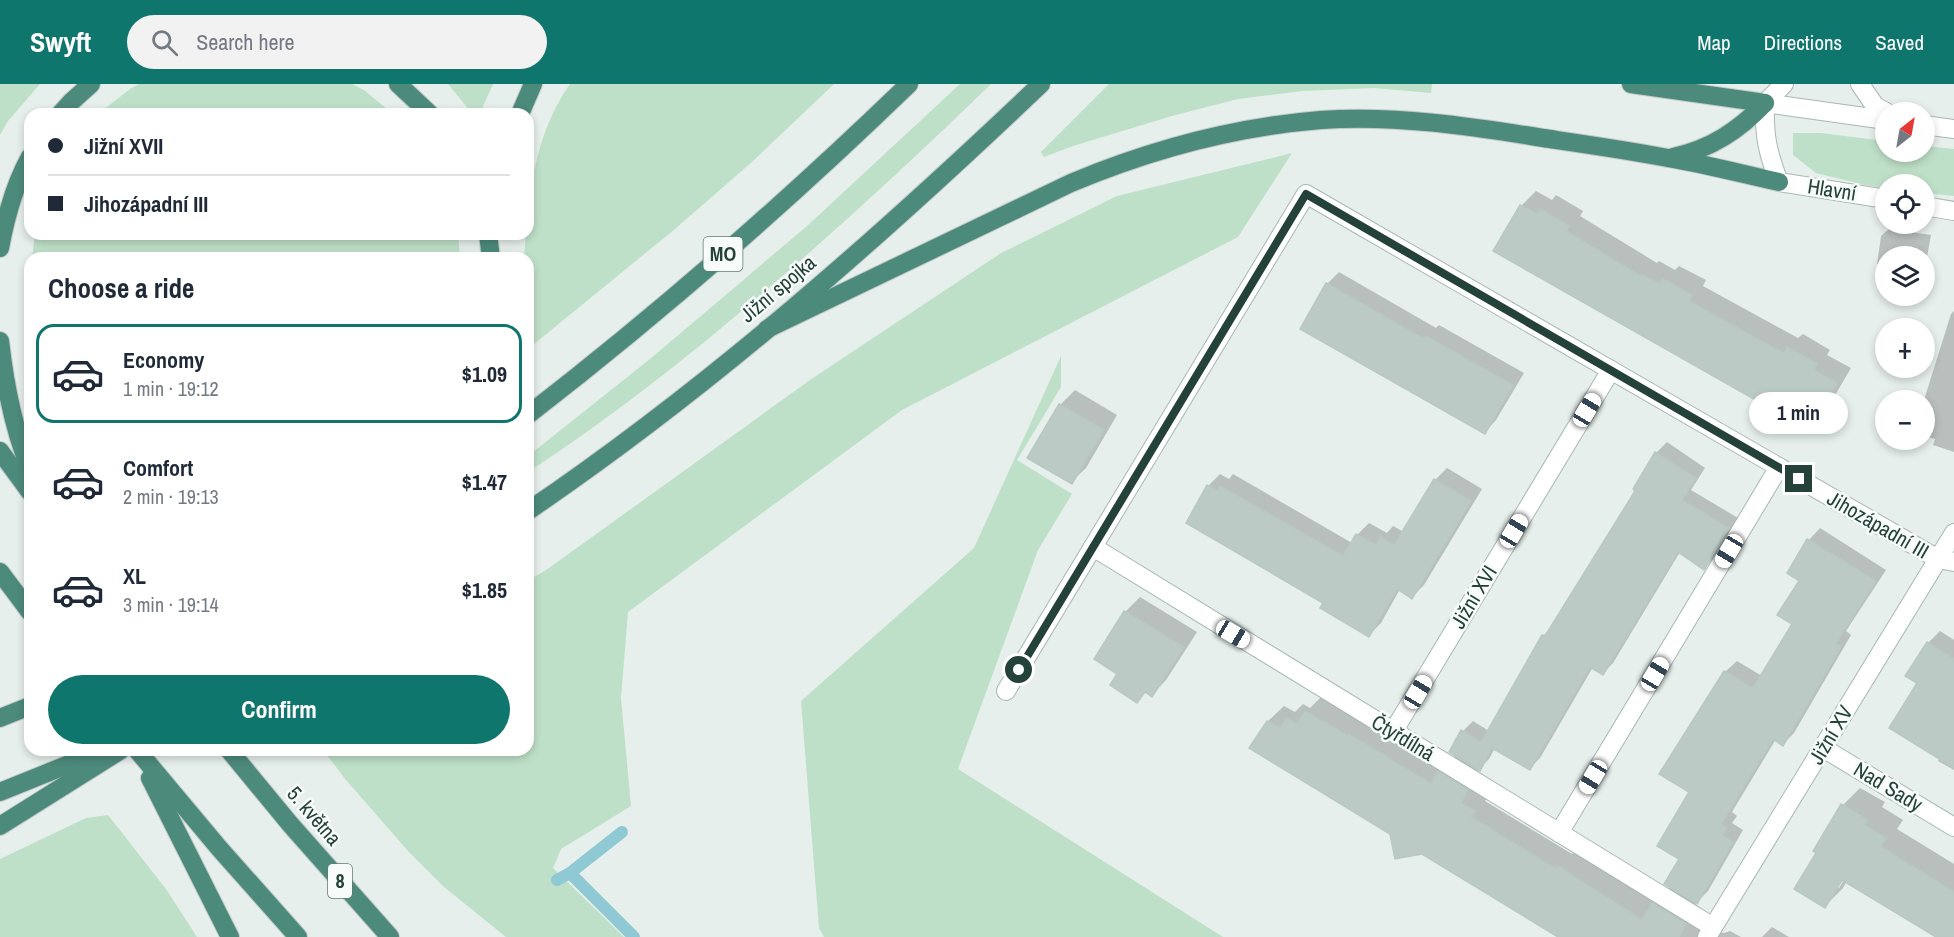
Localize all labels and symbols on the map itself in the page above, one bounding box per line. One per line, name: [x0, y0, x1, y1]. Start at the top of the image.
north arrow: [1875, 102, 1935, 162]
street label: Hlavní: [1806, 171, 1859, 208]
road number: MO: [704, 237, 742, 271]
street label: Jižní spojka: [734, 248, 822, 329]
car: [1570, 390, 1604, 430]
callout: 1 min: [1750, 392, 1848, 434]
route end: [1785, 465, 1812, 492]
street label: Jihozápadní III: [1822, 484, 1934, 565]
car: [1497, 511, 1531, 551]
car: [1712, 531, 1746, 571]
street label: Jižní XVI: [1443, 560, 1504, 634]
car: [1213, 617, 1253, 651]
car: [1638, 654, 1672, 694]
route start: [1005, 656, 1032, 683]
car: [1401, 672, 1435, 712]
street label: Jižní XV: [1802, 699, 1860, 770]
street label: Čtyřdílná: [1366, 707, 1441, 768]
street label: Nad Sady: [1848, 755, 1928, 819]
car: [1576, 757, 1610, 797]
street label: 5. května: [281, 780, 349, 852]
road number: 8: [328, 864, 352, 898]

